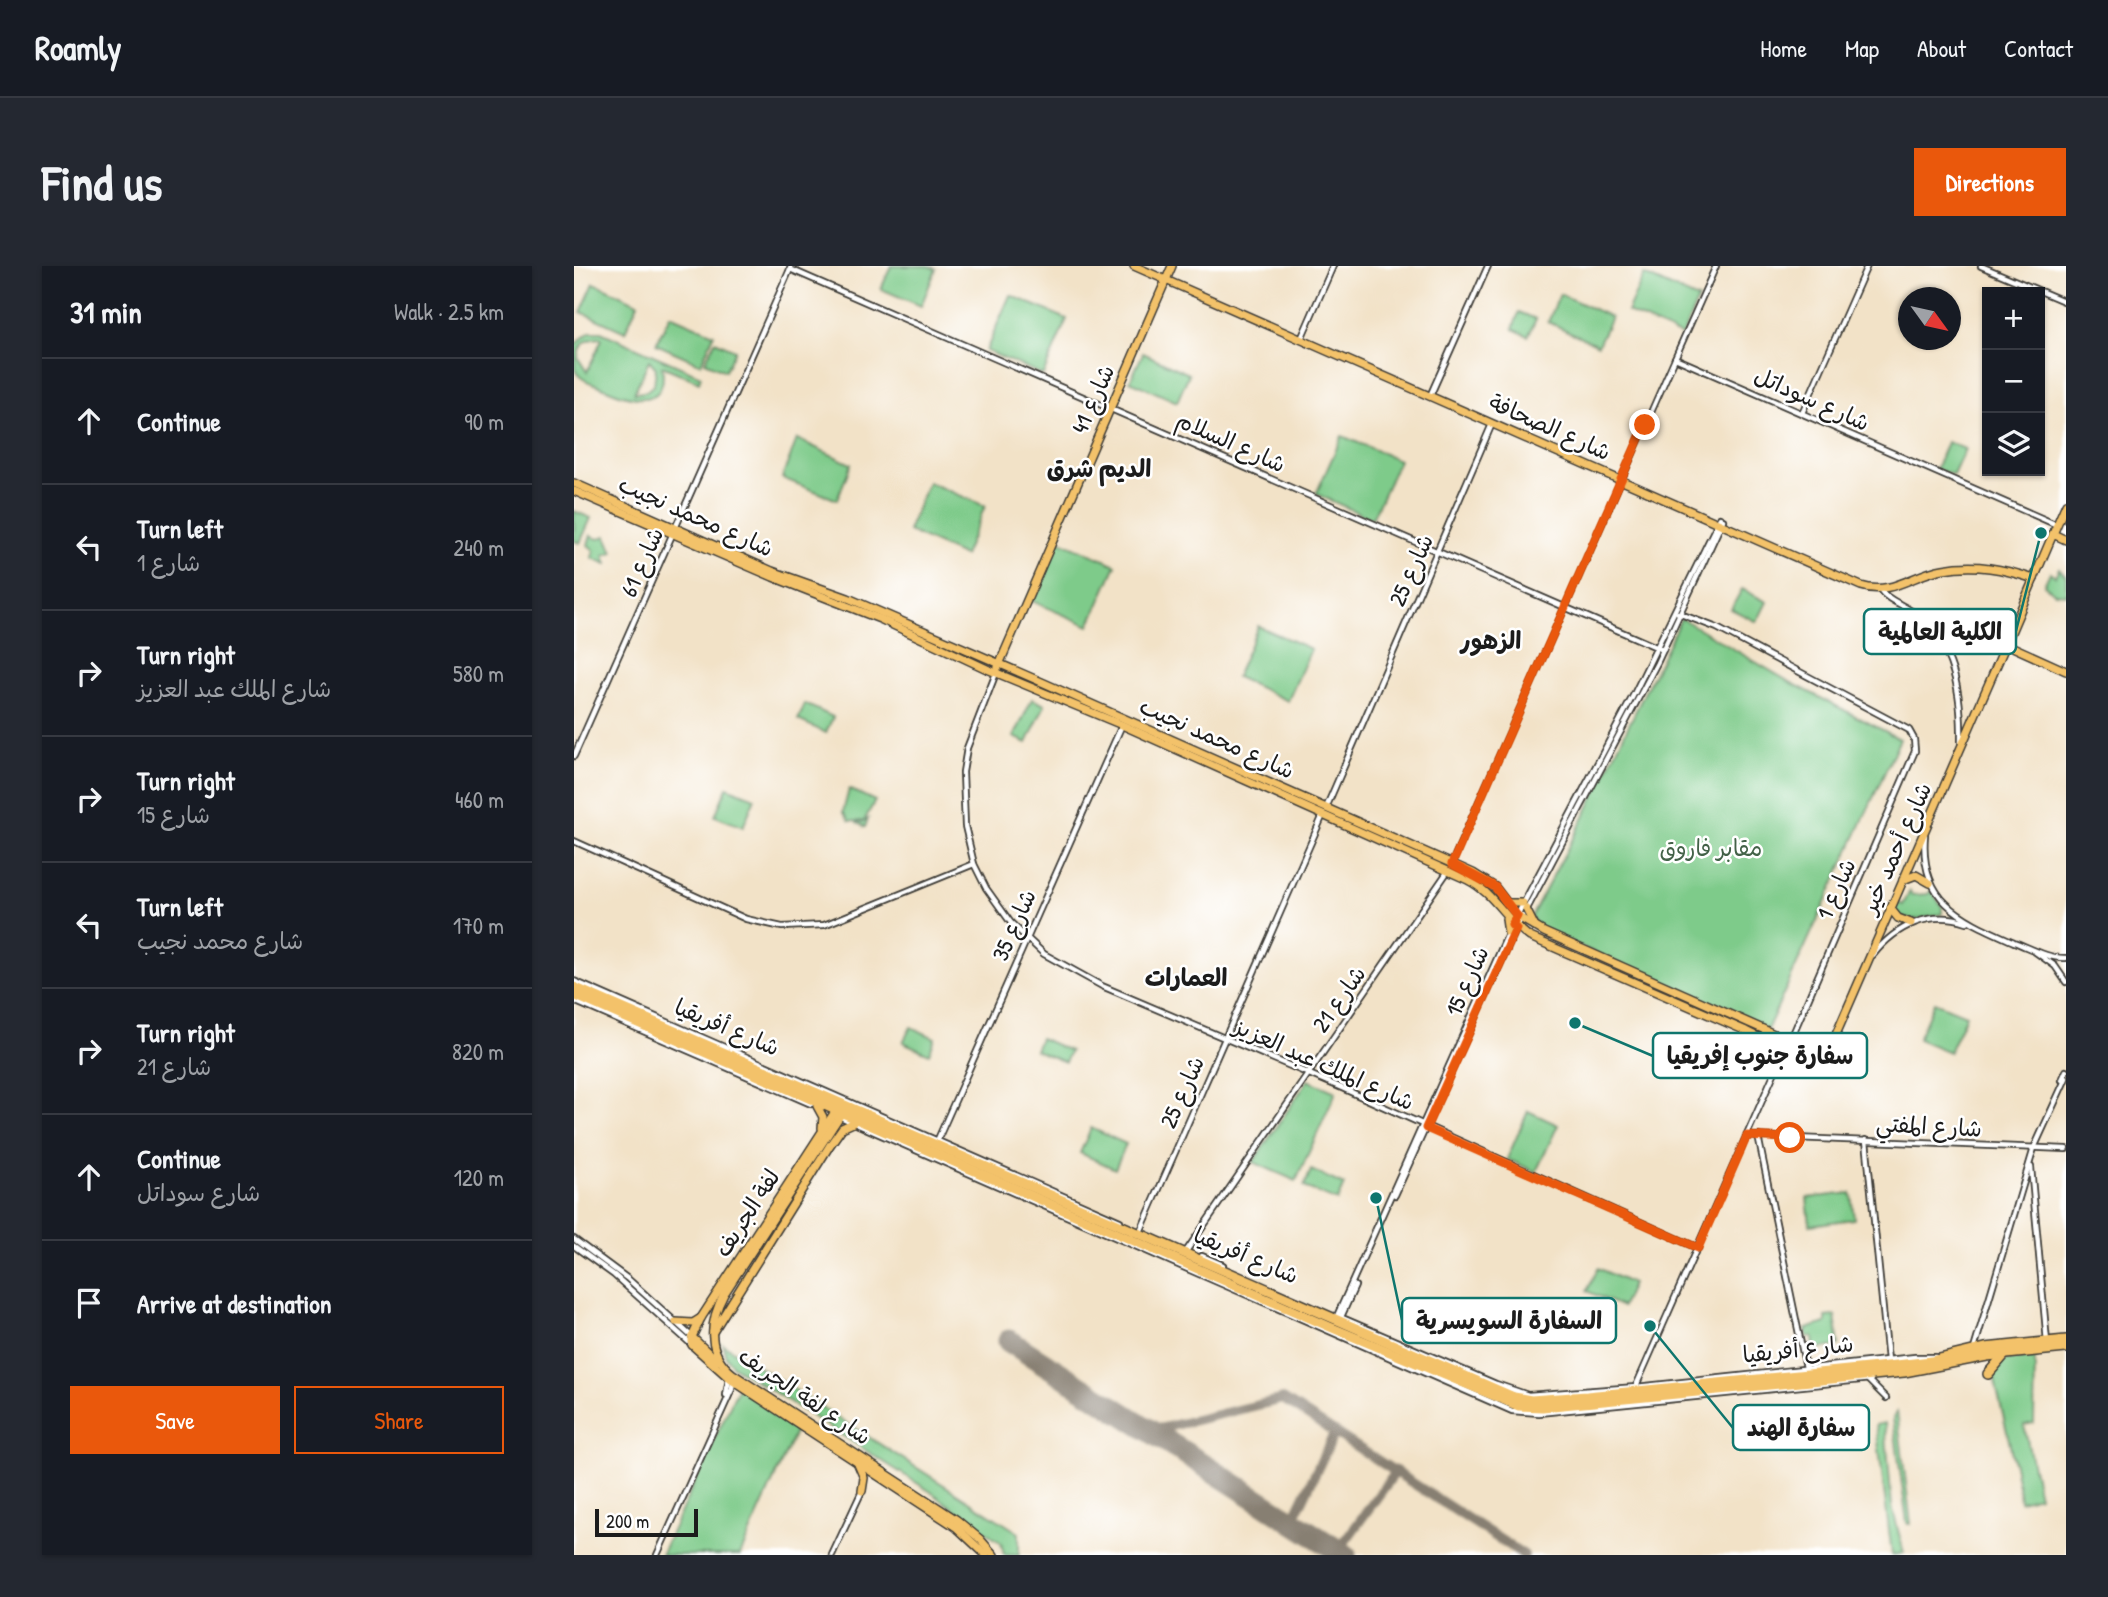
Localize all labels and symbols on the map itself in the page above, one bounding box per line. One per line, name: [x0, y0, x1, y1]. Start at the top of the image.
north arrow: [1898, 287, 1961, 350]
street label: شارع سوداتل: [1749, 359, 1875, 439]
street label: شارع 41: [1064, 360, 1122, 438]
street label: شارع الصحافة: [1484, 386, 1616, 468]
street label: شارع السلام: [1170, 404, 1291, 482]
route end: [1629, 409, 1660, 440]
district label: الديم شرق: [1047, 452, 1151, 487]
street label: شارع محمد نجيب: [614, 468, 778, 564]
street label: شارع 61: [613, 522, 671, 602]
street label: شارع 25: [1381, 529, 1441, 611]
callout: الكلية العالمية: [1864, 609, 2016, 654]
text: الكلية العالمية: [1878, 615, 2002, 647]
district label: الزهور: [1458, 624, 1522, 657]
street label: شارع محمد نجيب: [1135, 690, 1299, 786]
street label: شارع أحمد خير: [1852, 777, 1939, 921]
park label: مقابر فاروق: [1659, 832, 1763, 863]
street label: شارع 1: [1808, 854, 1864, 924]
street label: شارع 35: [984, 884, 1044, 966]
street label: شارع 15: [1438, 941, 1496, 1021]
street label: شارع 21: [1305, 959, 1373, 1039]
district label: العمارات: [1145, 961, 1227, 993]
street label: شارع أفريقيا: [670, 991, 784, 1063]
street label: شارع الملك عبد العزيز: [1227, 1009, 1419, 1118]
callout: سفارة جنوب إفريقيا: [1653, 1033, 1867, 1078]
text: سفارة جنوب إفريقيا: [1667, 1039, 1853, 1072]
street label: شارع 25: [1152, 1051, 1212, 1133]
street label: شارع المفتي: [1875, 1107, 1983, 1150]
route start: [1774, 1122, 1805, 1153]
street label: لفة الجريف: [707, 1163, 786, 1263]
street label: شارع أفريقيا: [1189, 1219, 1303, 1291]
callout: السفارة السويسرية: [1402, 1298, 1616, 1343]
text: السفارة السويسرية: [1416, 1304, 1602, 1336]
street label: شارع أفريقيا: [1741, 1327, 1855, 1371]
street label: شارع لفة الجريف: [732, 1340, 878, 1452]
callout: سفارة الهند: [1733, 1405, 1869, 1450]
text: سفارة الهند: [1747, 1411, 1855, 1443]
scale bar: [595, 1506, 698, 1538]

